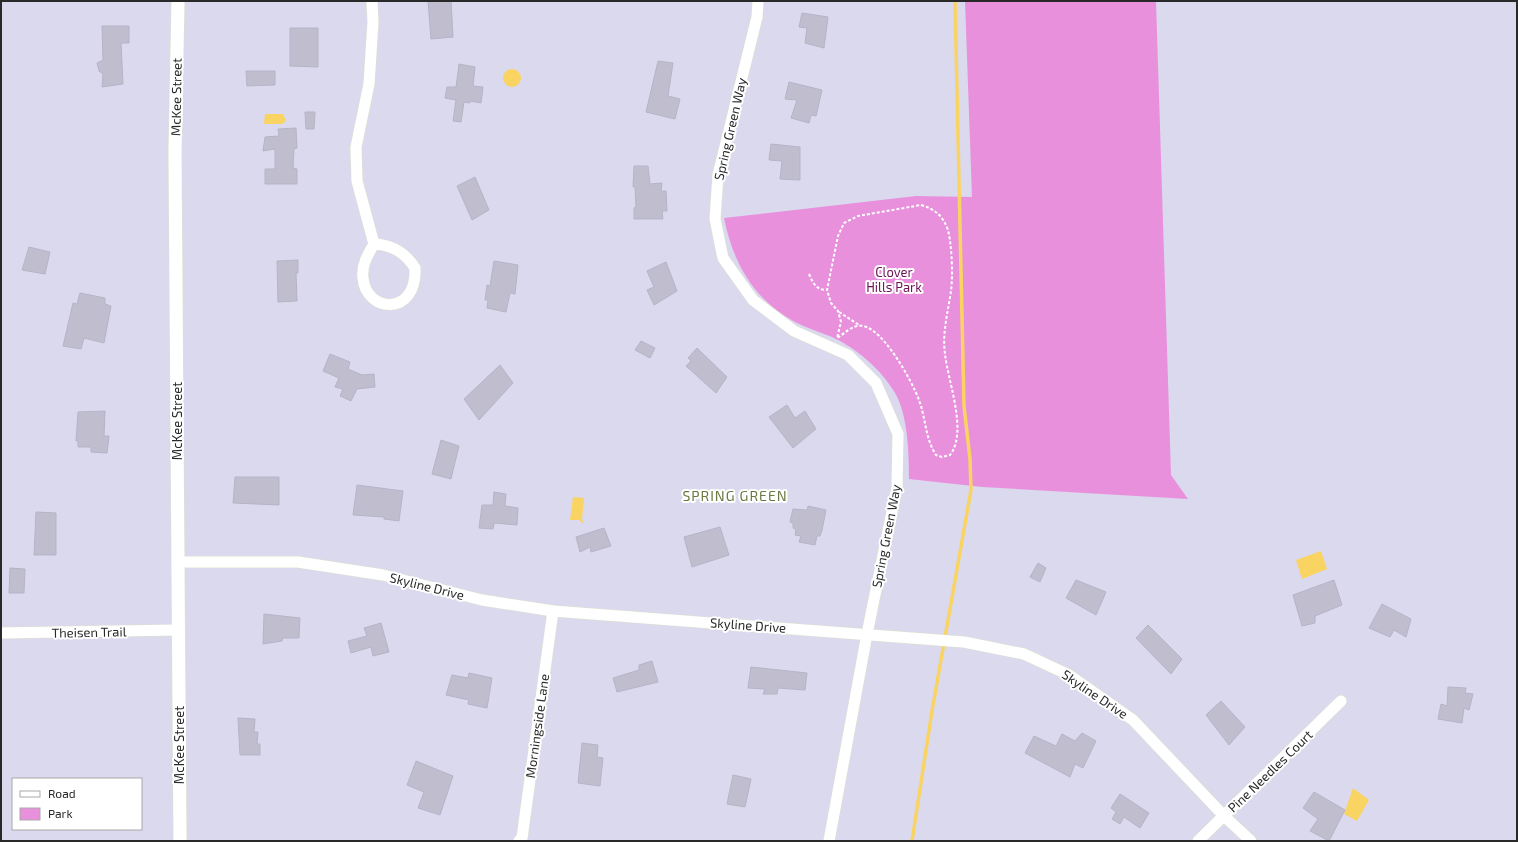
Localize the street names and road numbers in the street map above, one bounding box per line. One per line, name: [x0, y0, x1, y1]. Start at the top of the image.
street label: McKee Street: [167, 58, 185, 136]
street label: Spring Green Way: [710, 76, 750, 182]
street label: McKee Street: [169, 382, 185, 460]
street label: Spring Green Way: [868, 483, 904, 589]
street label: Skyline Drive: [388, 569, 466, 603]
street label: Skyline Drive: [709, 614, 787, 636]
street label: Theisen Trail: [51, 623, 127, 641]
street label: Skyline Drive: [1059, 666, 1131, 722]
street label: Morningside Lane: [522, 673, 552, 779]
street label: McKee Street: [171, 706, 187, 784]
street label: Pine Needles Court: [1224, 726, 1316, 816]

